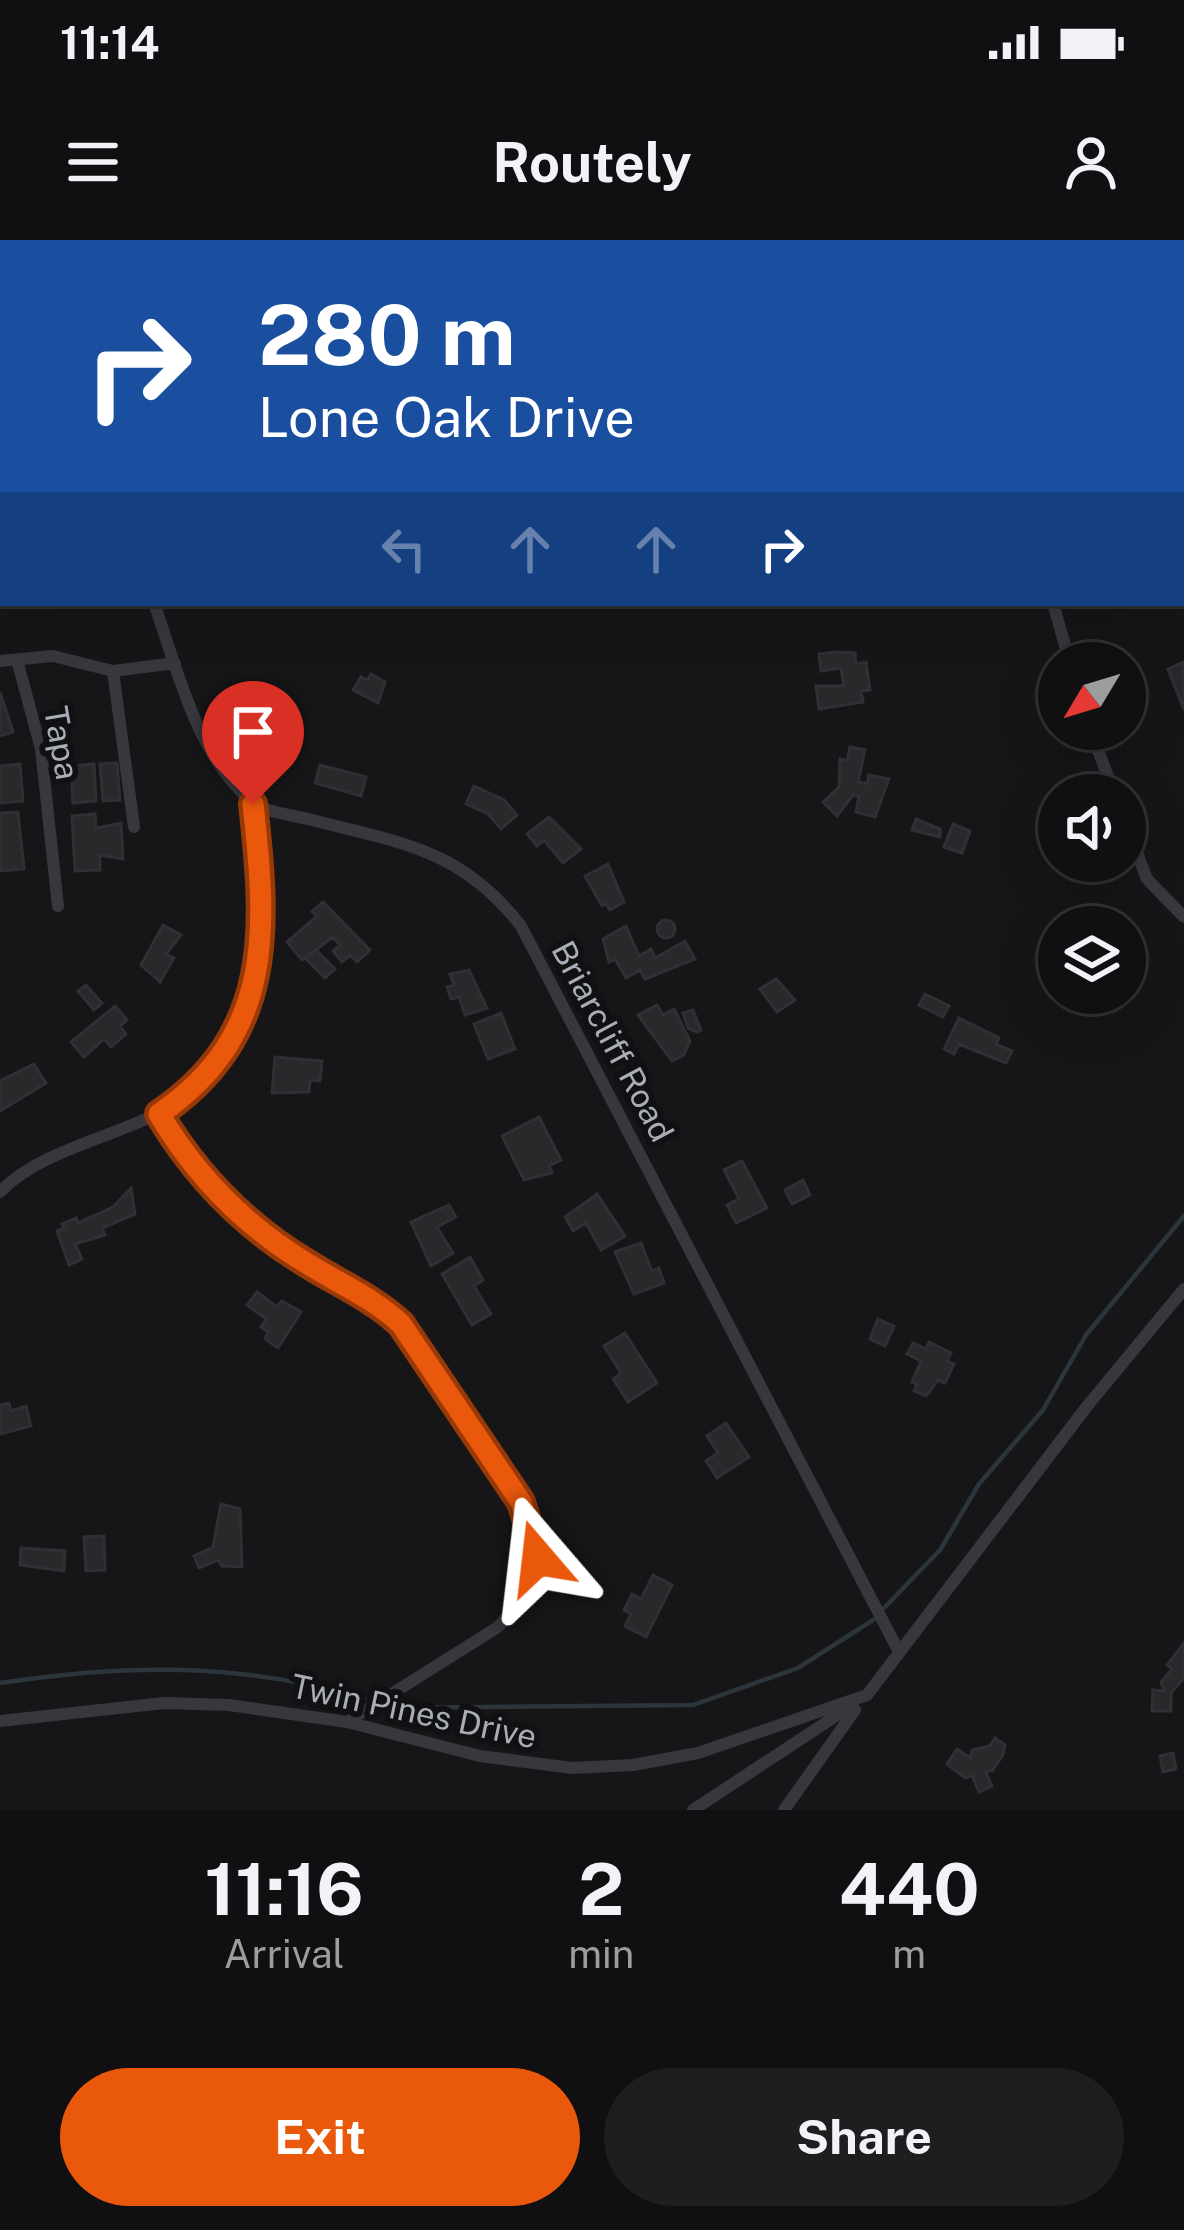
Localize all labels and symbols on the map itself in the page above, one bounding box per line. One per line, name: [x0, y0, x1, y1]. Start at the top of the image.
north arrow: [1038, 642, 1146, 750]
pin: [202, 681, 304, 804]
street label: Tapa: [37, 703, 87, 783]
street label: Briarcliff Road: [544, 934, 682, 1148]
position arrow: [475, 1495, 601, 1621]
street label: Twin Pines Drive: [288, 1666, 540, 1756]

